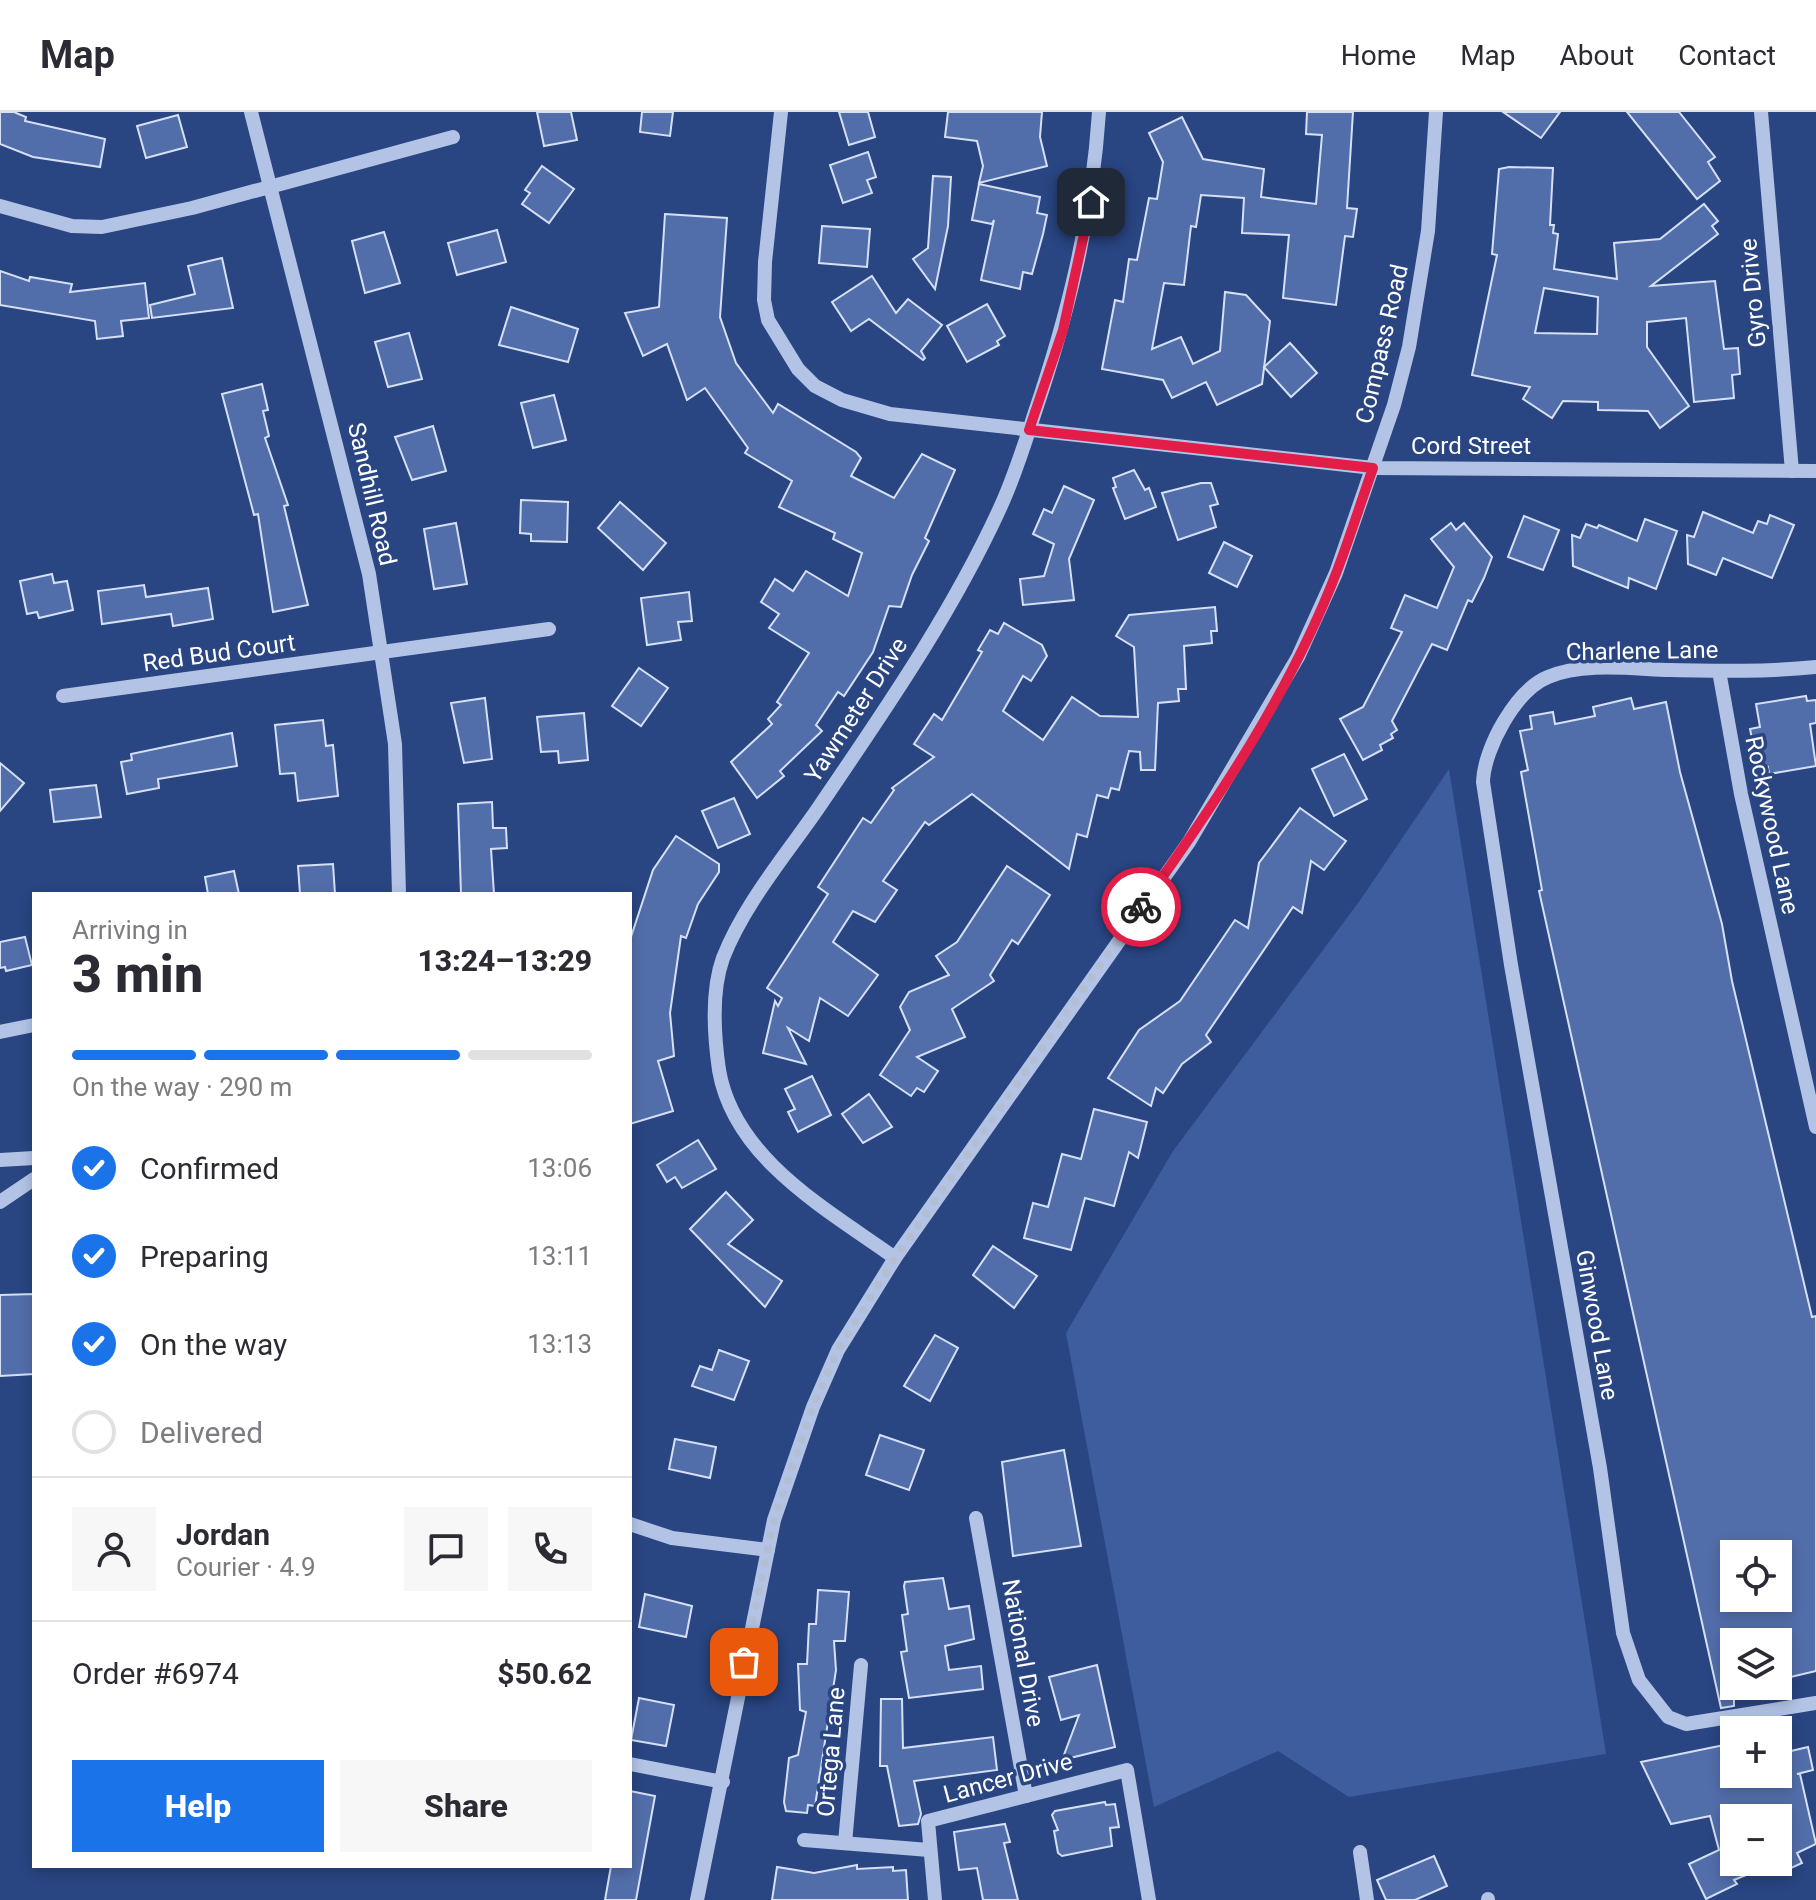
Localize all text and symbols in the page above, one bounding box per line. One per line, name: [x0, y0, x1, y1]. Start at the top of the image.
text: Map: [40, 33, 115, 77]
text: Home: [1341, 39, 1416, 72]
text: Map: [1460, 39, 1516, 72]
text: About: [1560, 39, 1634, 72]
text: Contact: [1678, 39, 1776, 72]
pin: [1057, 168, 1125, 236]
icon: home: [1069, 180, 1113, 224]
street label: Gyro Drive: [1734, 237, 1772, 349]
street label: Compass Road: [1350, 262, 1414, 426]
street label: Sandhill Road: [342, 420, 402, 568]
street label: Cord Street: [1411, 432, 1531, 460]
street label: Red Bud Court: [141, 628, 297, 678]
street label: Yawmeter Drive: [799, 632, 913, 788]
street label: Charlene Lane: [1566, 636, 1718, 666]
street label: Rockywood Lane: [1739, 733, 1805, 917]
courier: [1101, 867, 1181, 947]
icon: bike: [1119, 885, 1163, 929]
text: Arriving in: [72, 915, 188, 945]
text: 13:24–13:29: [417, 943, 592, 978]
text: 3 min: [72, 944, 203, 1005]
text: On the way · 290 m: [72, 1072, 292, 1102]
icon: check: [72, 1146, 116, 1190]
text: Confirmed: [140, 1151, 279, 1186]
text: 13:06: [527, 1153, 592, 1183]
icon: check: [72, 1234, 116, 1278]
text: Preparing: [140, 1239, 269, 1274]
text: 13:11: [527, 1241, 592, 1271]
street label: Ginwood Lane: [1570, 1248, 1624, 1402]
icon: check: [72, 1322, 116, 1366]
text: On the way: [140, 1327, 287, 1362]
text: 13:13: [527, 1329, 592, 1359]
text: Delivered: [140, 1415, 263, 1450]
button: person: [72, 1507, 156, 1591]
button: chat: [404, 1507, 488, 1591]
button: phone: [508, 1507, 592, 1591]
text: Jordan: [176, 1517, 270, 1552]
map controls: [1720, 1540, 1792, 1876]
button: locate: [1720, 1540, 1792, 1612]
text: Courier · 4.9: [176, 1552, 316, 1582]
street label: National Drive: [996, 1577, 1050, 1729]
pin: [710, 1628, 778, 1696]
button: layers: [1720, 1628, 1792, 1700]
icon: bag: [722, 1640, 766, 1684]
text: Order #6974: [72, 1656, 239, 1691]
text: $50.62: [497, 1656, 592, 1691]
street label: Ortega Lane: [811, 1686, 851, 1818]
button: +: [1720, 1716, 1792, 1788]
street label: Lancer Drive: [940, 1747, 1076, 1809]
button: Help: [72, 1760, 324, 1852]
button: Share: [340, 1760, 592, 1852]
button: −: [1720, 1804, 1792, 1876]

